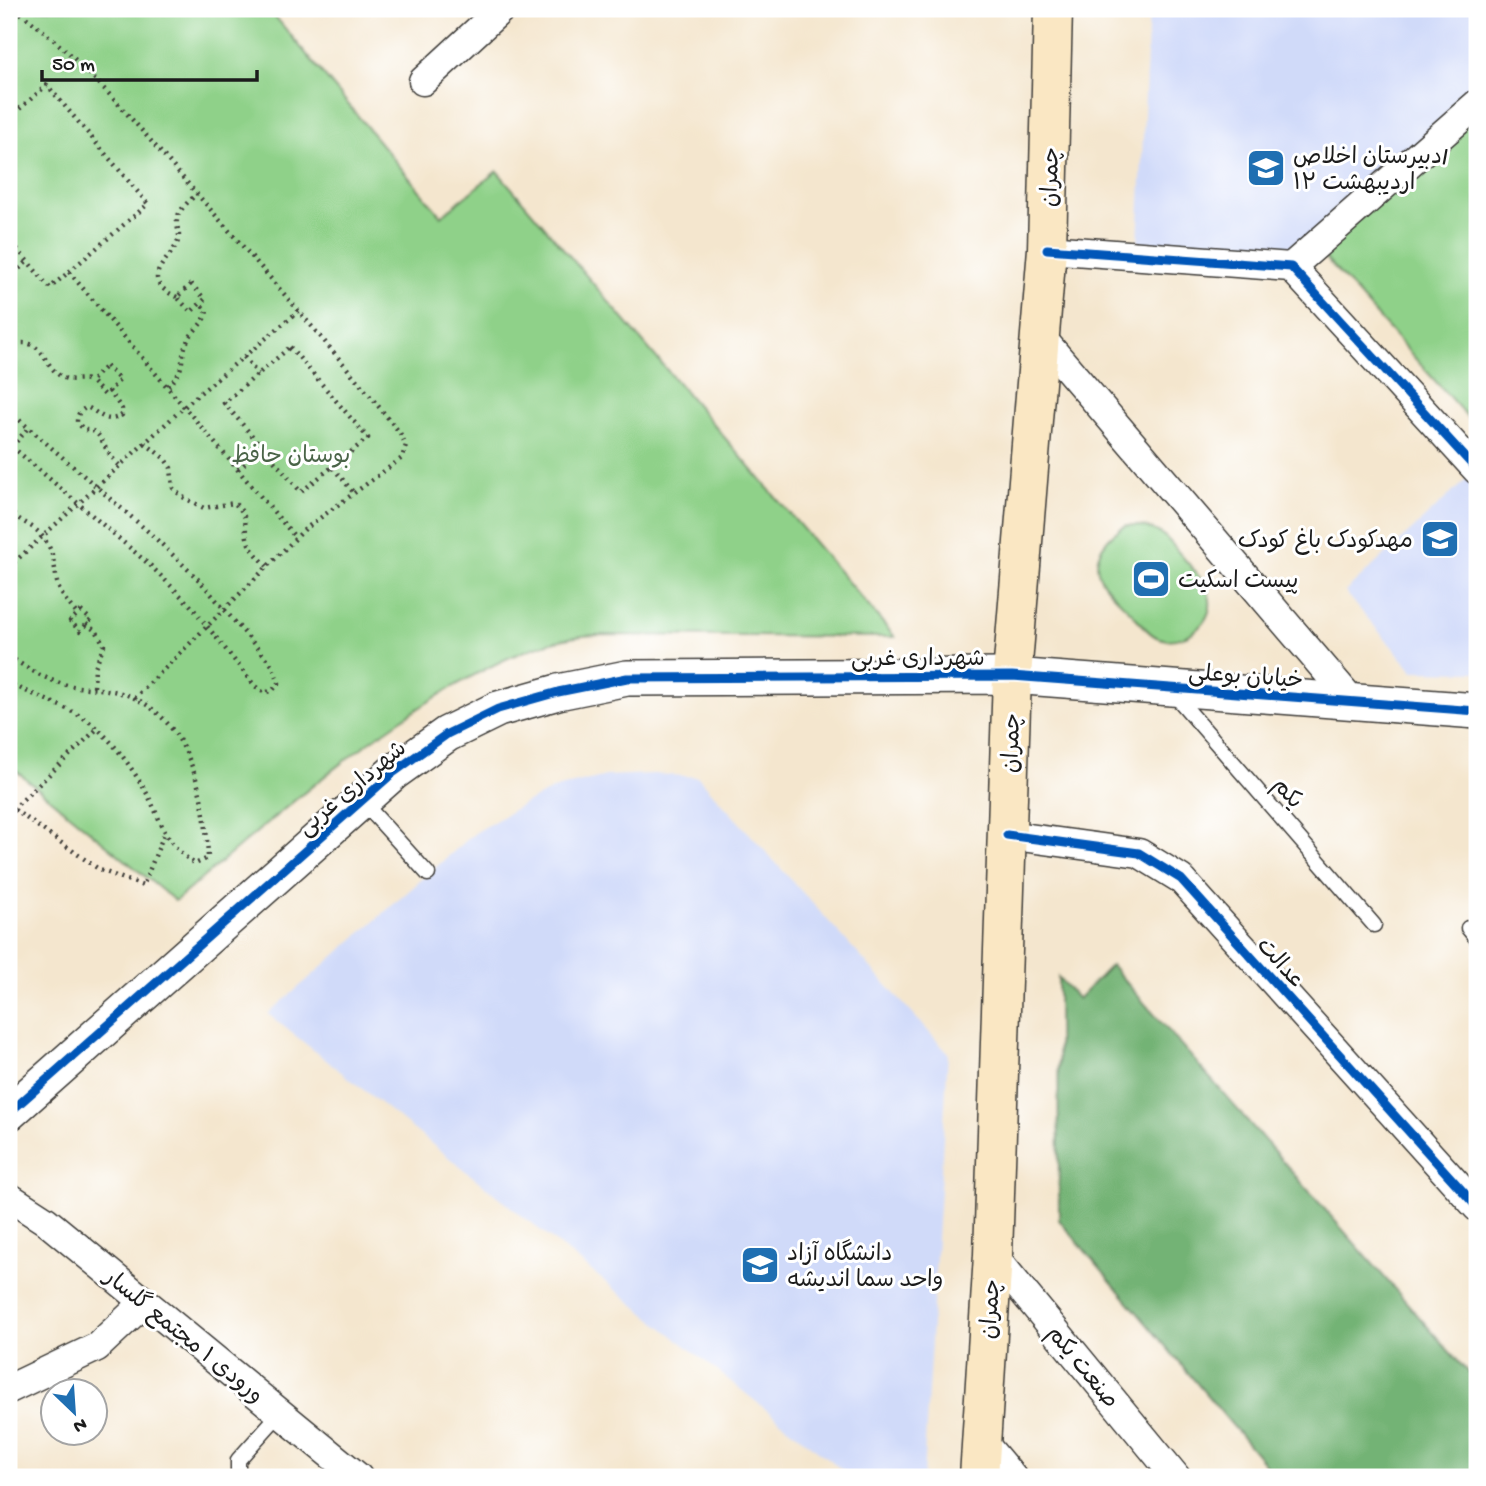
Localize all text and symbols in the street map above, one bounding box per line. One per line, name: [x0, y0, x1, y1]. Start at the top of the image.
scale bar: [42, 38, 257, 82]
text: 50 m: [52, 54, 95, 79]
place label: دبیرستان اخلاص/ ۱۲ اردیبهشت: [1293, 145, 1448, 198]
street label: چمران: [1038, 147, 1067, 208]
school or university icon: دبیرستان اخلاص/ ۱۲ اردیبهشت: [1245, 147, 1287, 189]
park label: بوستان حافظ: [232, 444, 350, 471]
school or university icon: مهدکودک باغ کودک: [1419, 518, 1461, 560]
place label: مهدکودک باغ کودک: [1238, 528, 1413, 556]
sports icon: پیست اسکیت: [1130, 558, 1172, 600]
place label: پیست اسکیت: [1178, 569, 1299, 596]
street label: شهرداری غربی: [851, 647, 985, 674]
street label: خیابان بوعلی: [1187, 661, 1304, 696]
street label: چمران: [999, 713, 1028, 774]
street label: شهرداری غربی: [293, 736, 413, 843]
street label: یکم: [1265, 773, 1307, 816]
street label: عدالت: [1250, 933, 1309, 995]
place label: دانشگاه آزاد واحد سما اندیشه: [787, 1239, 943, 1295]
school or university icon: دانشگاه آزاد واحد سما اندیشه: [739, 1244, 781, 1286]
street label: ورودی ۱ مجتمع گلسار: [96, 1261, 270, 1410]
street label: چمران: [977, 1278, 1008, 1340]
street label: صنعت یکم: [1039, 1321, 1123, 1416]
north arrow: [38, 1378, 108, 1448]
text: N: [69, 1411, 90, 1437]

